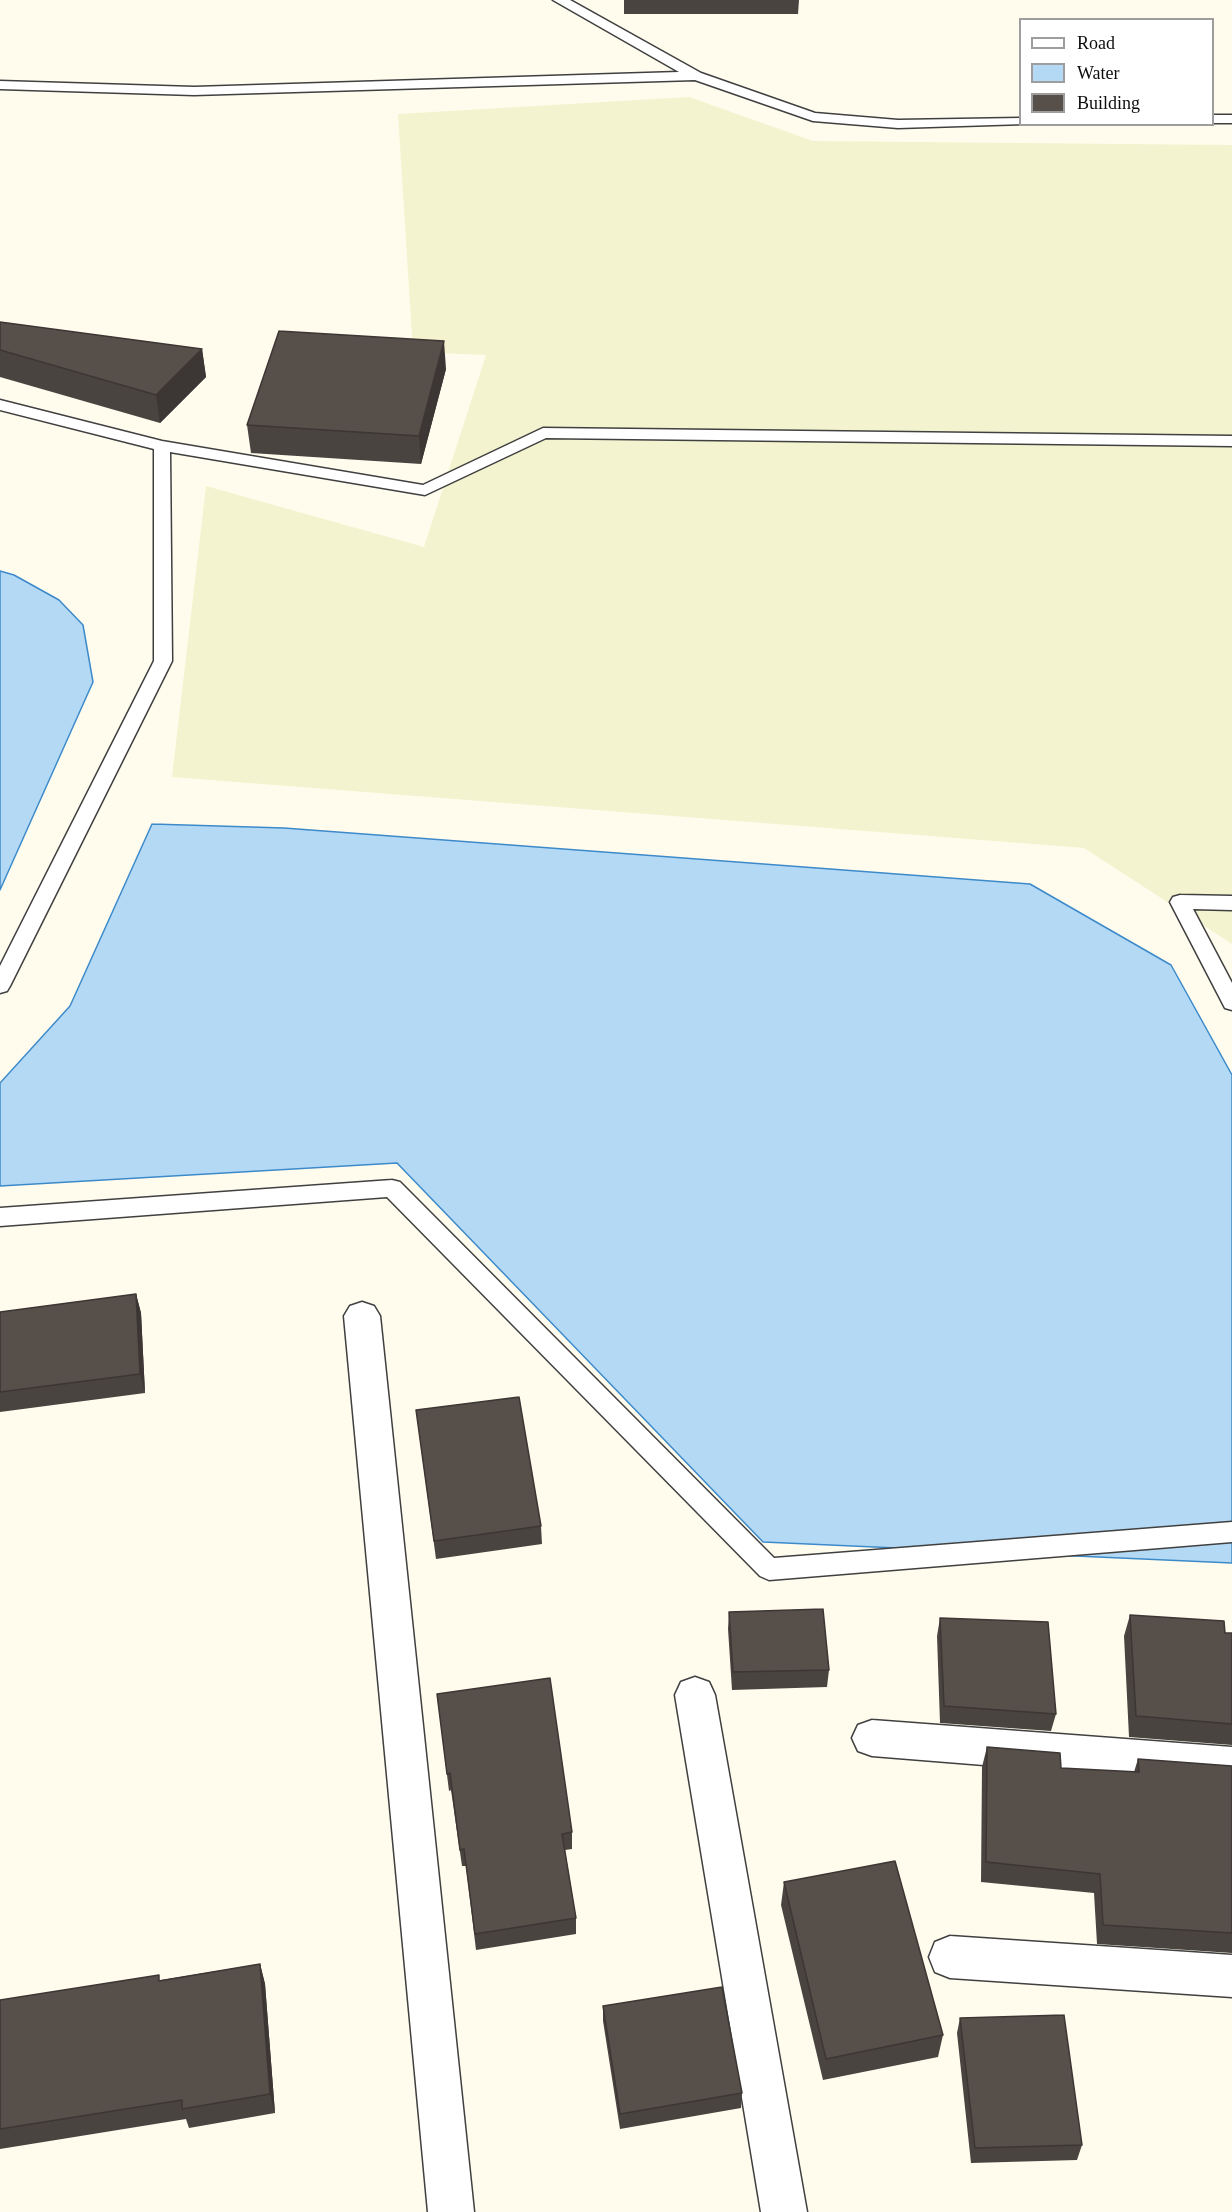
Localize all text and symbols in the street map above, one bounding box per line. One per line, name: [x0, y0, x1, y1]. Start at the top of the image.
legend: [1019, 18, 1214, 126]
text: Road: [1077, 33, 1115, 53]
text: Water: [1077, 63, 1120, 83]
text: Building: [1077, 93, 1140, 113]

